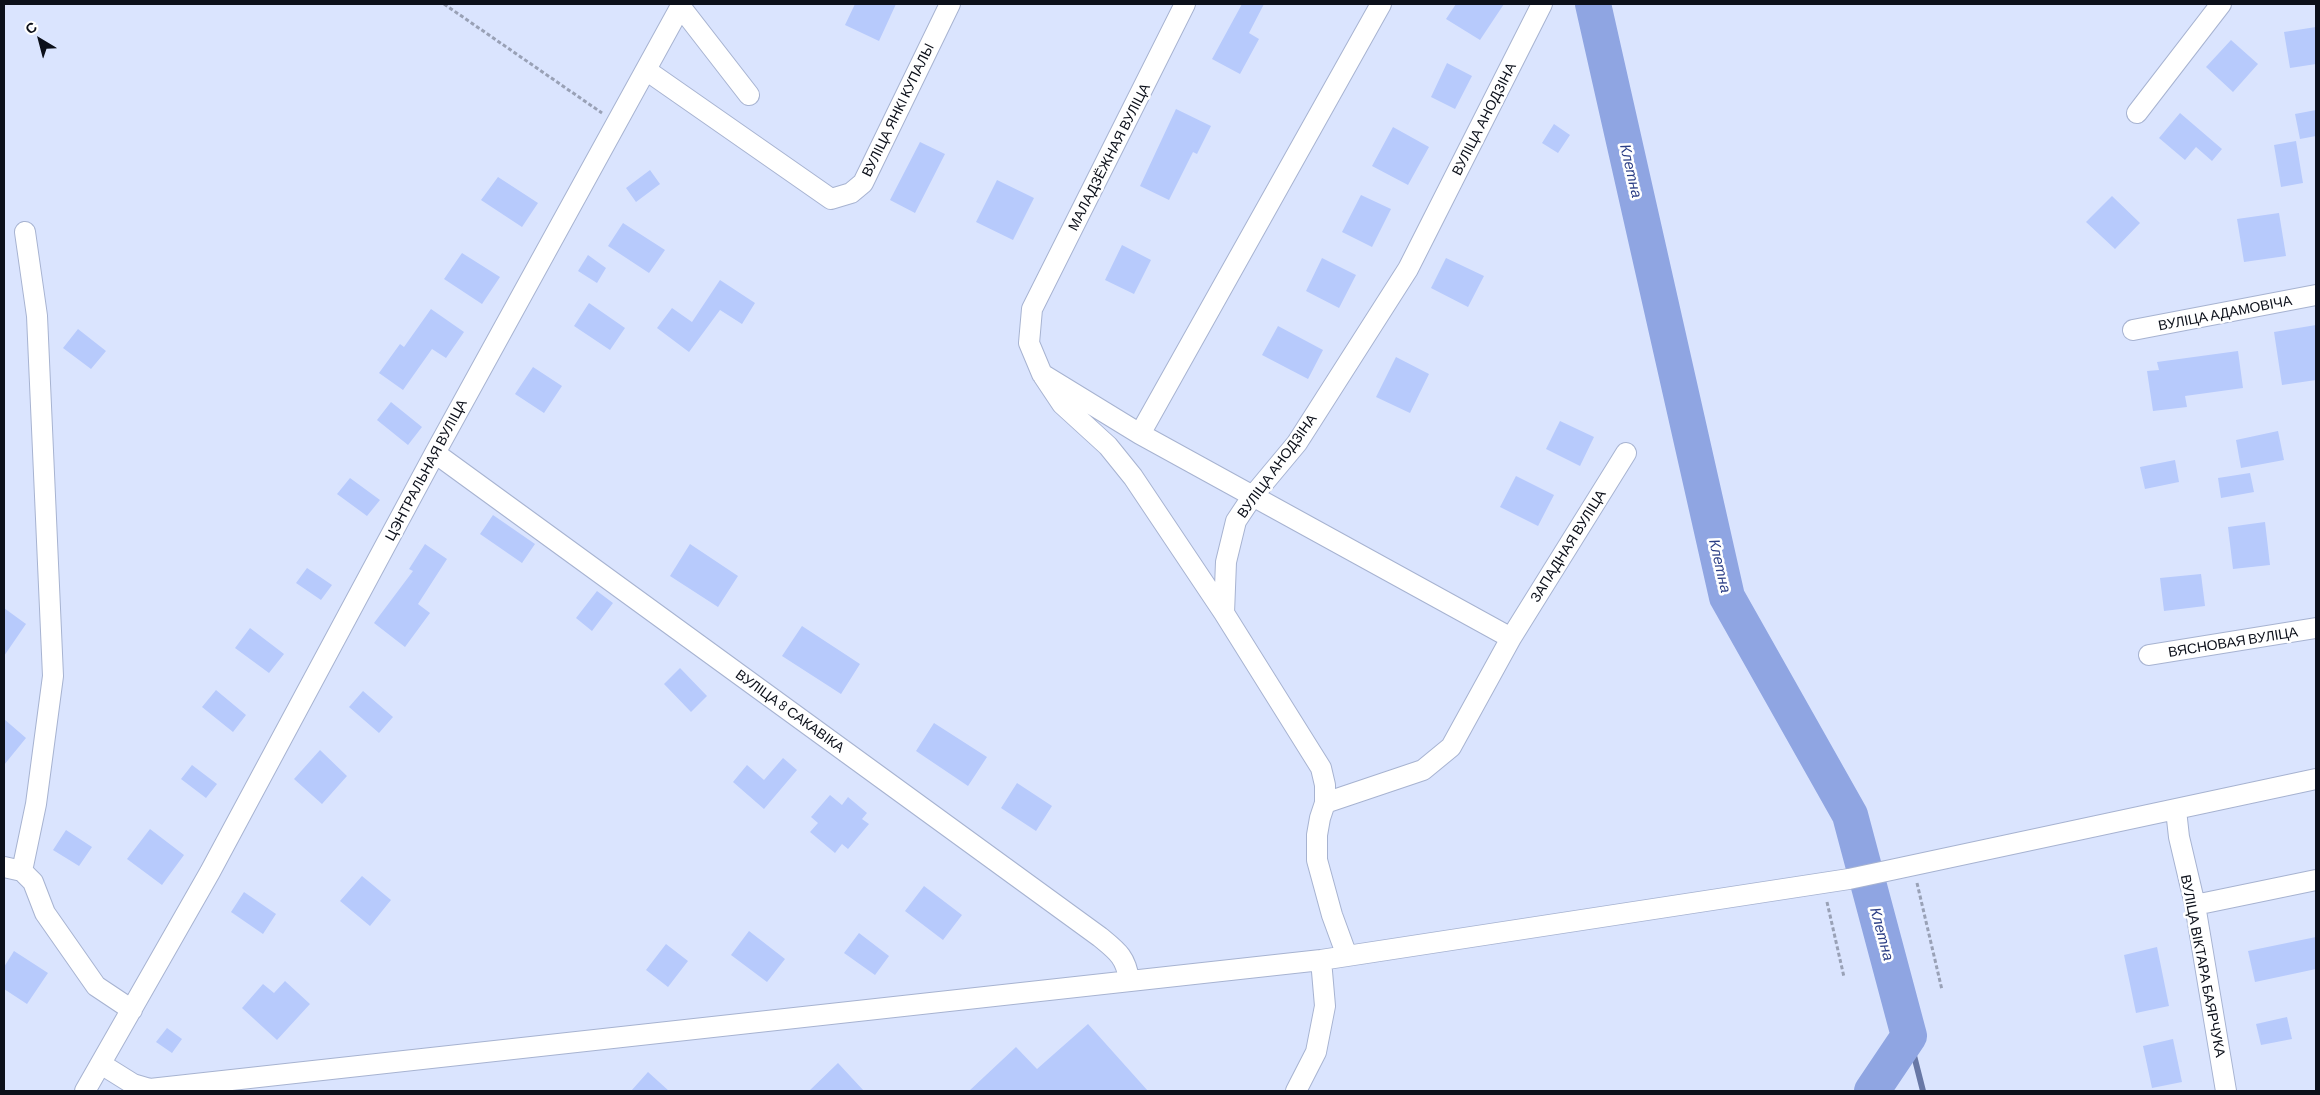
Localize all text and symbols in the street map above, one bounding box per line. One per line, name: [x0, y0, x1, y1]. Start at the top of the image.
north arrow: [15, 15, 65, 65]
text: С: [22, 18, 40, 37]
street label: ВУЛІЦА ЯНКІ КУПАЛЫ: [858, 41, 938, 179]
street label: ВУЛІЦА АНОДЗІНА: [1448, 60, 1520, 178]
street label: МАЛАДЗЁЖНАЯ ВУЛІЦА: [1065, 81, 1153, 233]
water label: Клетна: [1616, 142, 1646, 200]
street label: ВУЛІЦА АДАМОВІЧА: [2157, 292, 2293, 334]
street label: ЦЭНТРАЛЬНАЯ ВУЛІЦА: [382, 396, 470, 544]
street label: ВУЛІЦА АНОДЗІНА: [1234, 411, 1320, 521]
street label: ЗАПАДНАЯ ВУЛІЦА: [1527, 487, 1609, 605]
water label: Клетна: [1705, 537, 1735, 595]
street label: ВЯСНОВАЯ ВУЛІЦА: [2167, 623, 2299, 661]
street label: ВУЛІЦА 8 САКАВІКА: [732, 666, 848, 756]
street label: ВУЛІЦА ВІКТАРА БАЯРЧУКА: [2177, 873, 2229, 1059]
water label: Клетна: [1866, 905, 1898, 963]

